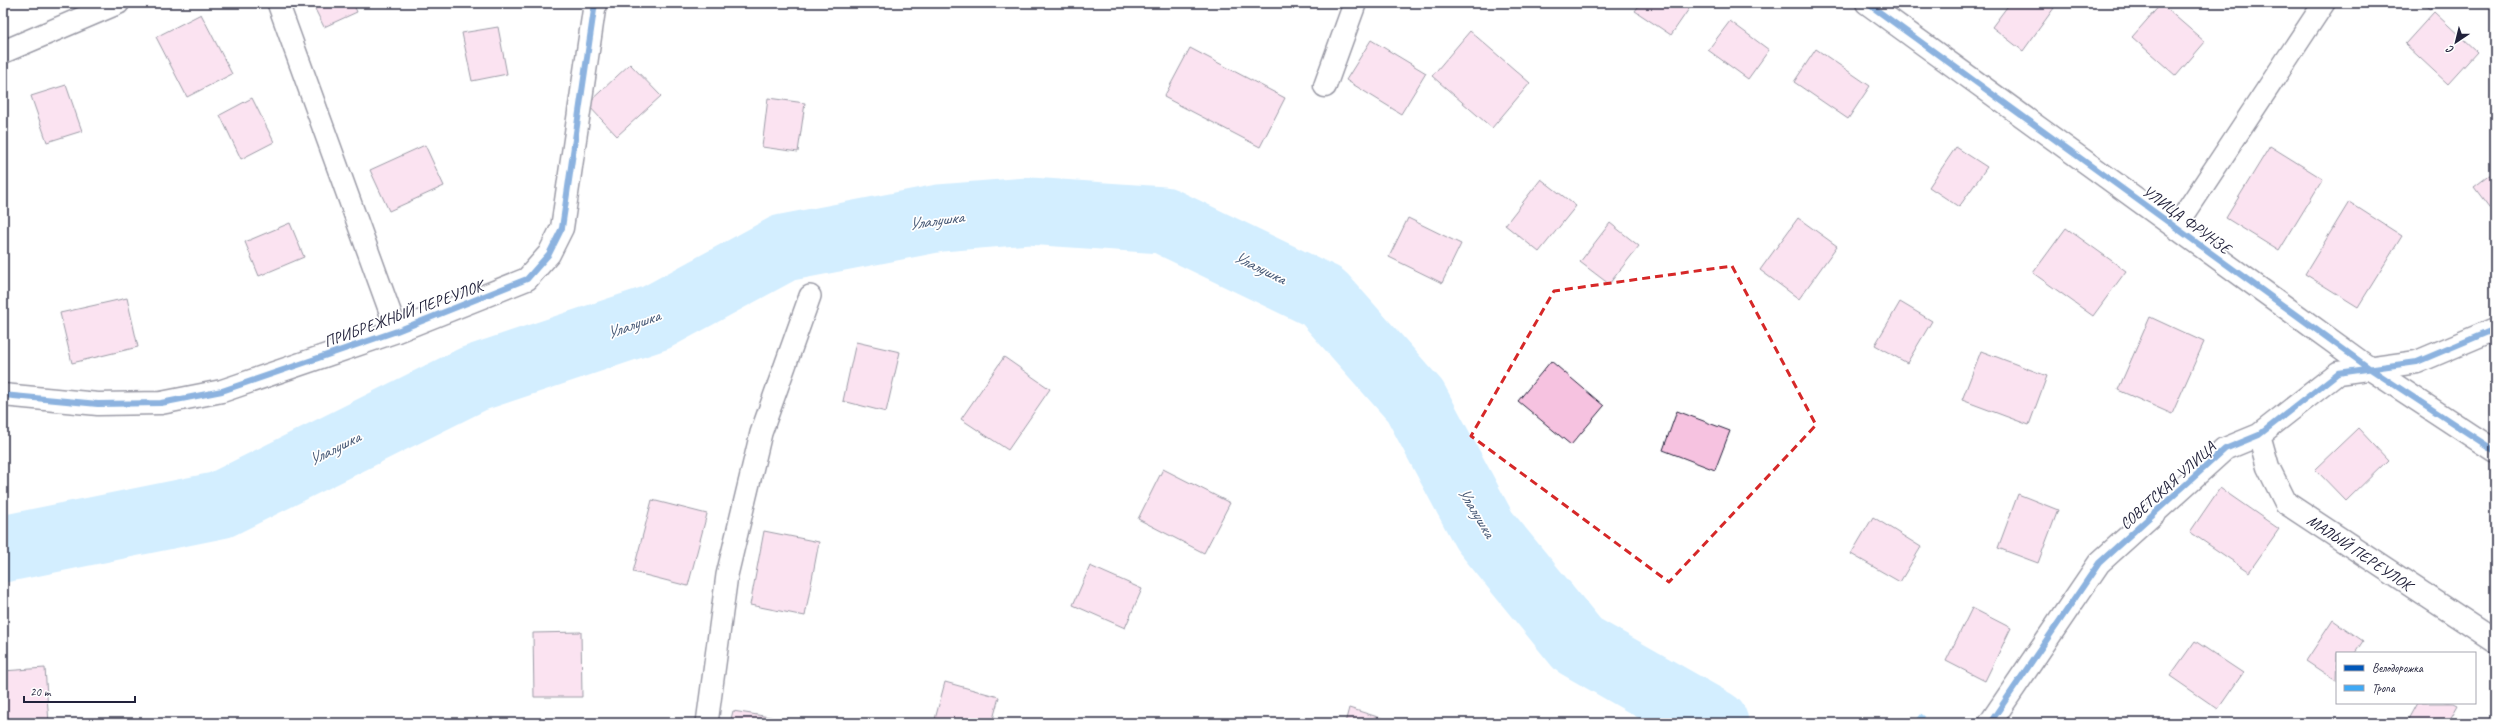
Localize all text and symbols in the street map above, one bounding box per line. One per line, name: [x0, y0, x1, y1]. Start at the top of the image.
north arrow: [2436, 22, 2476, 62]
text: С: [2443, 42, 2456, 57]
street label: УЛИЦА ФРУНЗЕ: [2138, 181, 2236, 260]
water label: Улалушка: [907, 206, 967, 235]
water label: Улалушка: [1230, 246, 1291, 290]
street label: ПРИБРЕЖНЫЙ ПЕРЕУЛОК: [321, 275, 488, 352]
water label: Улалушка: [604, 304, 665, 344]
water label: Улалушка: [305, 426, 365, 470]
street label: СОВЕТСКАЯ УЛИЦА: [2116, 437, 2220, 534]
water label: Улалушка: [1453, 483, 1501, 543]
street label: МАЛЫЙ ПЕРЕУЛОК: [2303, 510, 2418, 597]
legend: [2336, 652, 2476, 704]
text: Велодорожка: [2372, 660, 2424, 676]
scale bar: [24, 678, 135, 704]
text: Тропа: [2372, 680, 2396, 696]
text: 20 m: [30, 684, 52, 700]

